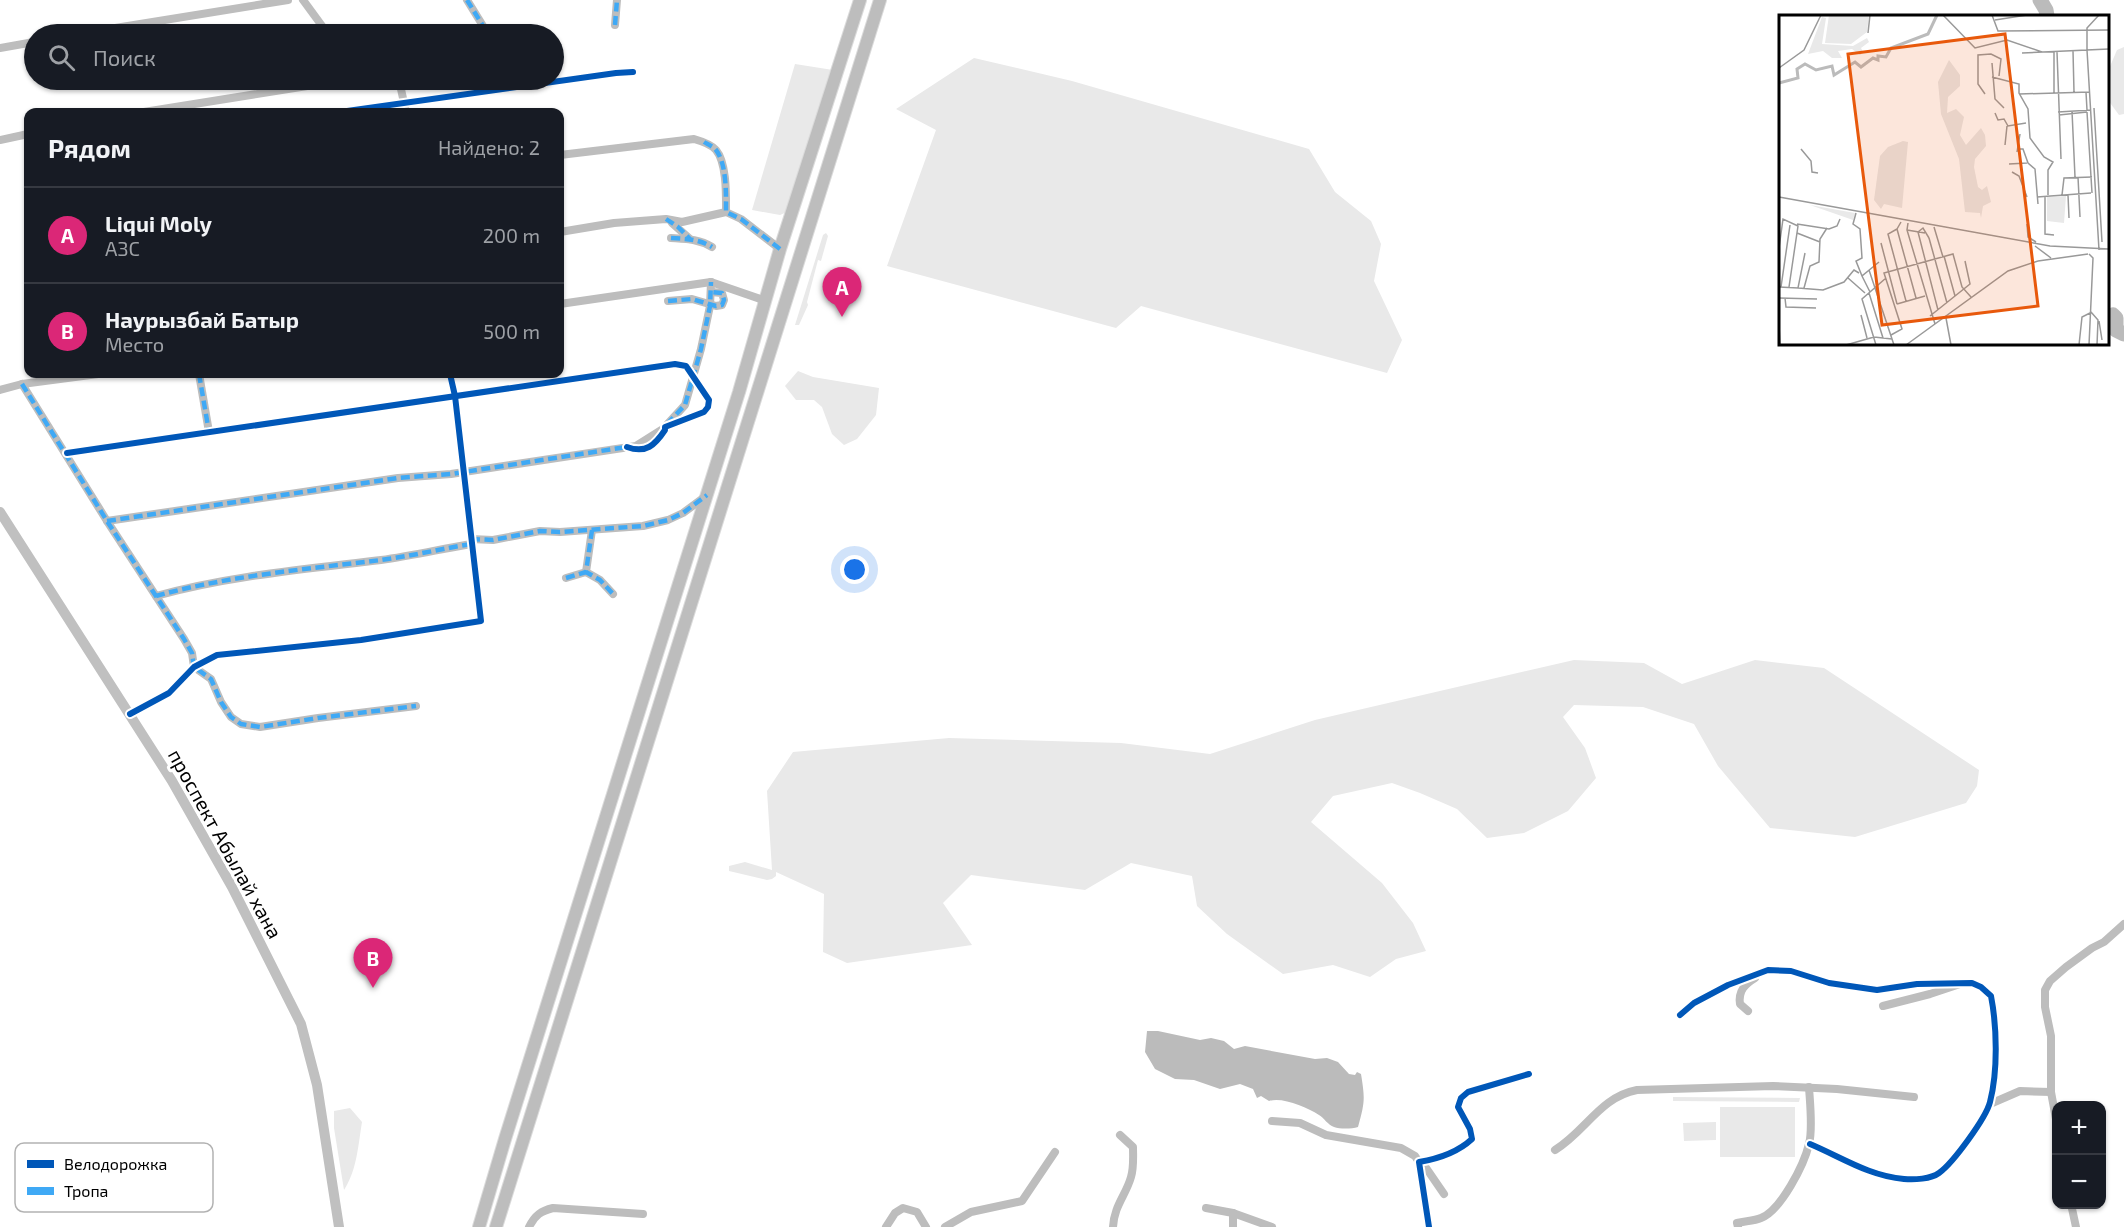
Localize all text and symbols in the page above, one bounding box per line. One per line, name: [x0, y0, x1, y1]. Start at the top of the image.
inset map: [1779, 15, 2109, 345]
search box: [24, 24, 564, 90]
icon: search: [45, 41, 78, 74]
text: Поиск: [93, 44, 156, 70]
text: Рядом: [48, 132, 131, 163]
text: Найдено: 2: [438, 135, 540, 159]
text: Liqui Moly: [105, 210, 212, 236]
text: A: [61, 223, 74, 247]
text: 200 m: [483, 223, 540, 247]
text: АЗС: [105, 236, 140, 260]
pin: A: [822, 268, 862, 317]
text: Наурызбай Батыр: [105, 306, 299, 332]
text: B: [61, 319, 74, 343]
text: 500 m: [483, 319, 540, 343]
text: Место: [105, 332, 164, 356]
your location: [840, 555, 869, 584]
street label: проспект Абылай хана: [164, 745, 288, 942]
pin: B: [354, 938, 392, 988]
map controls: [2052, 1101, 2106, 1209]
button: +: [2052, 1101, 2106, 1155]
legend: [15, 1143, 213, 1212]
text: Велодорожка: [64, 1154, 167, 1173]
button: −: [2052, 1155, 2106, 1209]
text: Тропа: [64, 1181, 108, 1200]

